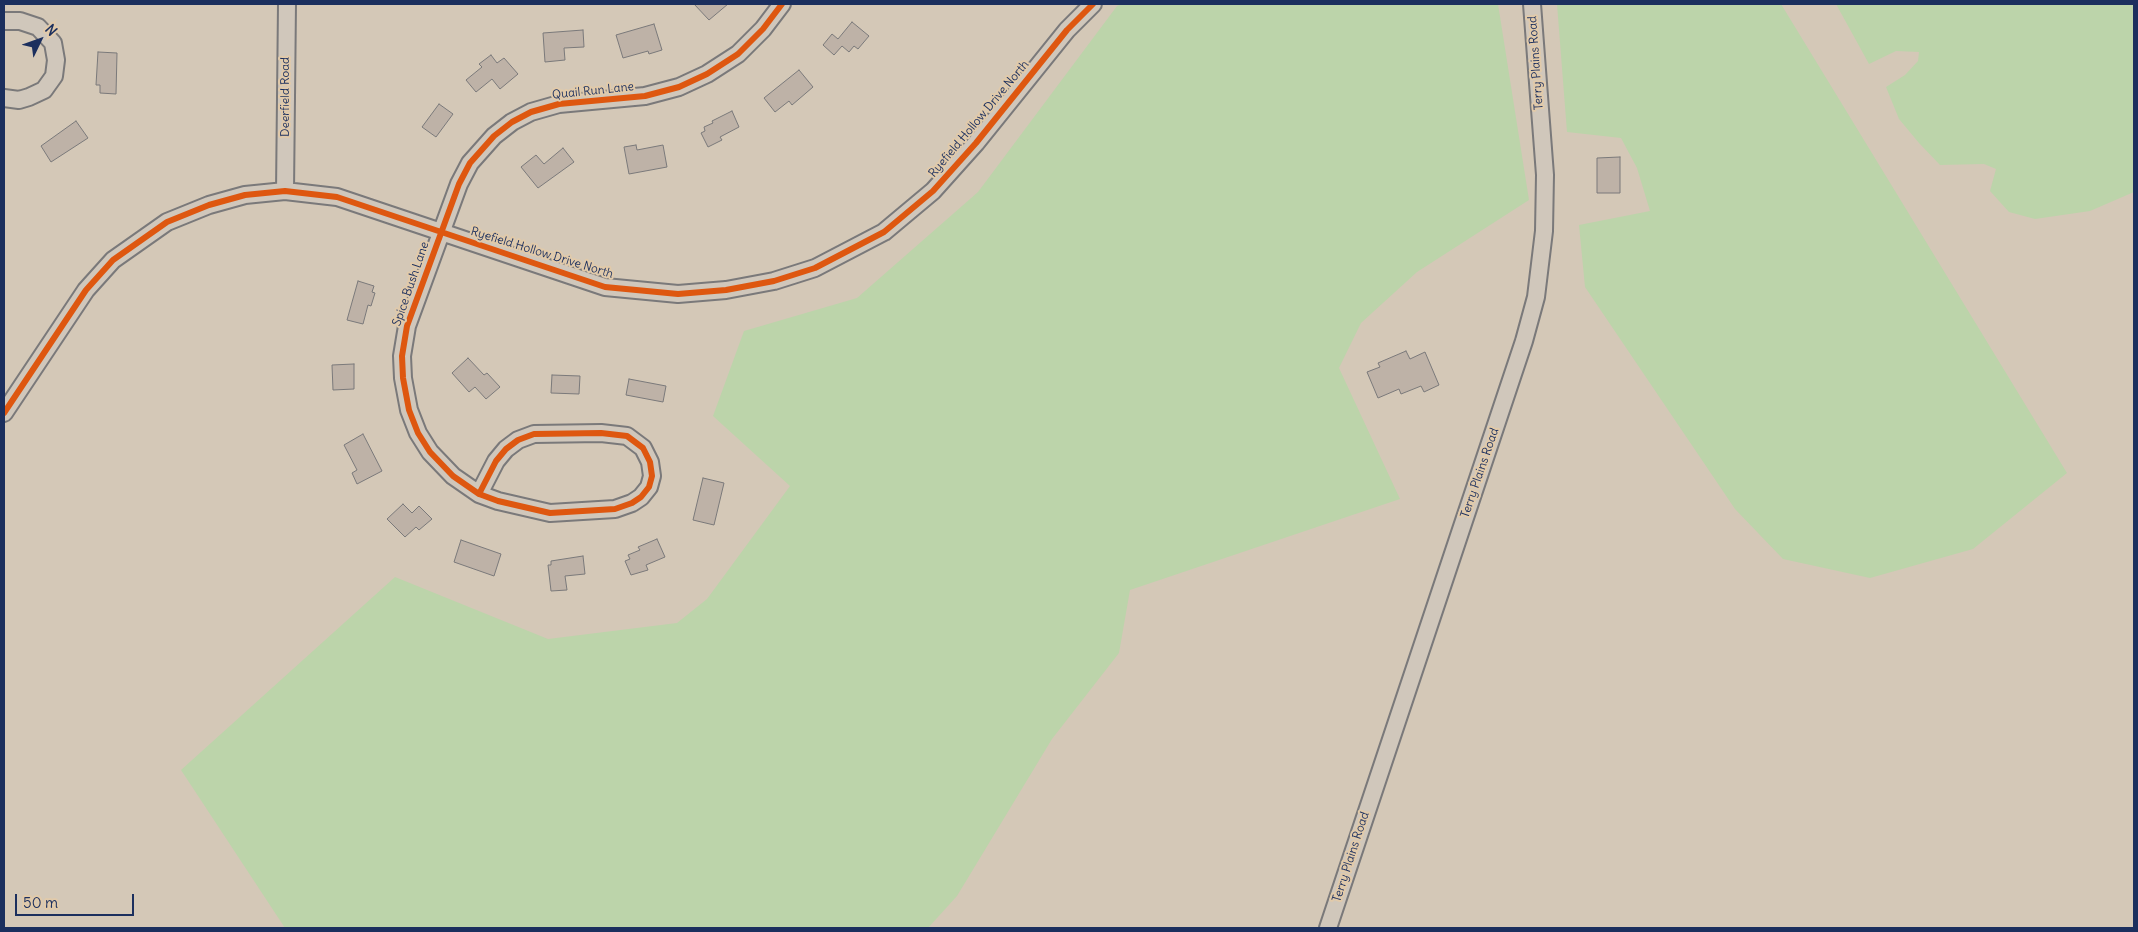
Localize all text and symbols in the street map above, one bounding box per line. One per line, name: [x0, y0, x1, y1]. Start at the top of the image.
north arrow: [15, 15, 65, 65]
street label: Terry Plains Road: [1526, 16, 1546, 110]
text: N: [41, 20, 61, 40]
street label: Deerfield Road: [279, 57, 293, 137]
street label: Ryefield Hollow Drive North: [926, 58, 1032, 180]
street label: Quail Run Lane: [551, 80, 635, 102]
street label: Ryefield Hollow Drive North: [469, 224, 615, 282]
street label: Spice Bush Lane: [390, 240, 432, 328]
street label: Terry Plains Road: [1458, 426, 1502, 520]
street label: Terry Plains Road: [1330, 810, 1372, 904]
scale bar: [18, 884, 136, 916]
text: 50 m: [23, 893, 58, 912]

